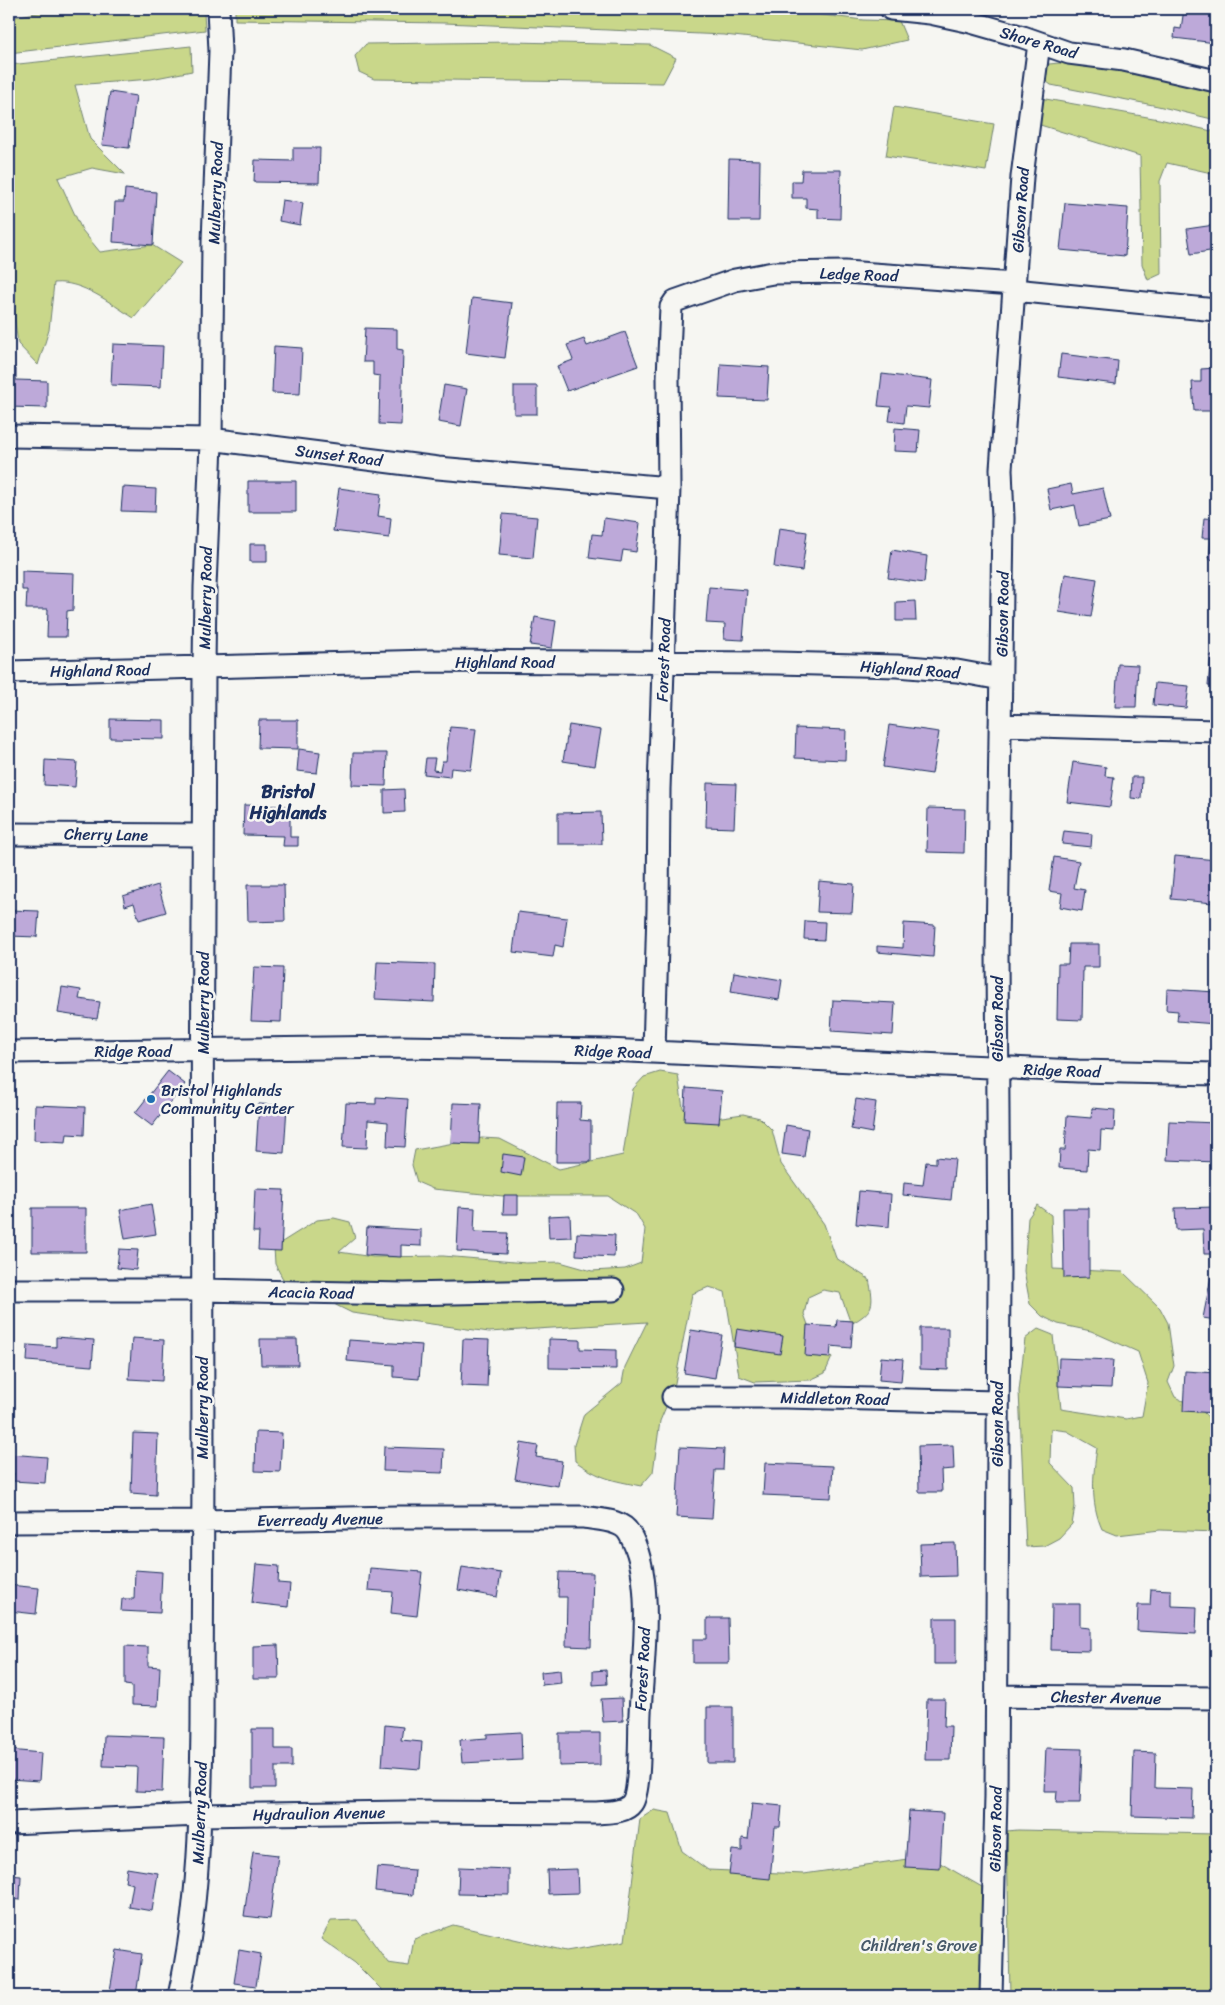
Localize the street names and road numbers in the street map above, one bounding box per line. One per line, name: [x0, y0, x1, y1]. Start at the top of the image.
street label: Shore Road: [997, 18, 1083, 68]
street label: Mulberry Road: [199, 140, 232, 245]
street label: Gibson Road: [1003, 165, 1038, 254]
street label: Ledge Road: [819, 259, 900, 290]
street label: Sunset Road: [294, 436, 386, 475]
street label: Mulberry Road: [190, 545, 221, 650]
street label: Gibson Road: [987, 569, 1018, 657]
street label: Forest Road: [648, 616, 680, 702]
street label: Highland Road: [455, 648, 557, 677]
street label: Highland Road: [859, 652, 962, 688]
street label: Highland Road: [50, 655, 152, 686]
street label: Cherry Lane: [64, 819, 148, 850]
street label: Mulberry Road: [189, 950, 218, 1054]
street label: Gibson Road: [983, 975, 1012, 1062]
street label: Ridge Road: [574, 1036, 654, 1067]
street label: Ridge Road: [94, 1037, 173, 1066]
street label: Ridge Road: [1023, 1055, 1103, 1086]
street label: Acacia Road: [267, 1277, 356, 1308]
street label: Mulberry Road: [188, 1355, 217, 1459]
street label: Gibson Road: [983, 1380, 1012, 1467]
street label: Middleton Road: [780, 1383, 891, 1414]
street label: Everready Avenue: [257, 1504, 383, 1535]
street label: Forest Road: [626, 1625, 659, 1712]
street label: Chester Avenue: [1051, 1682, 1161, 1713]
street label: Mulberry Road: [183, 1760, 216, 1865]
street label: Gibson Road: [980, 1784, 1011, 1872]
street label: Hydraulion Avenue: [252, 1798, 386, 1829]

